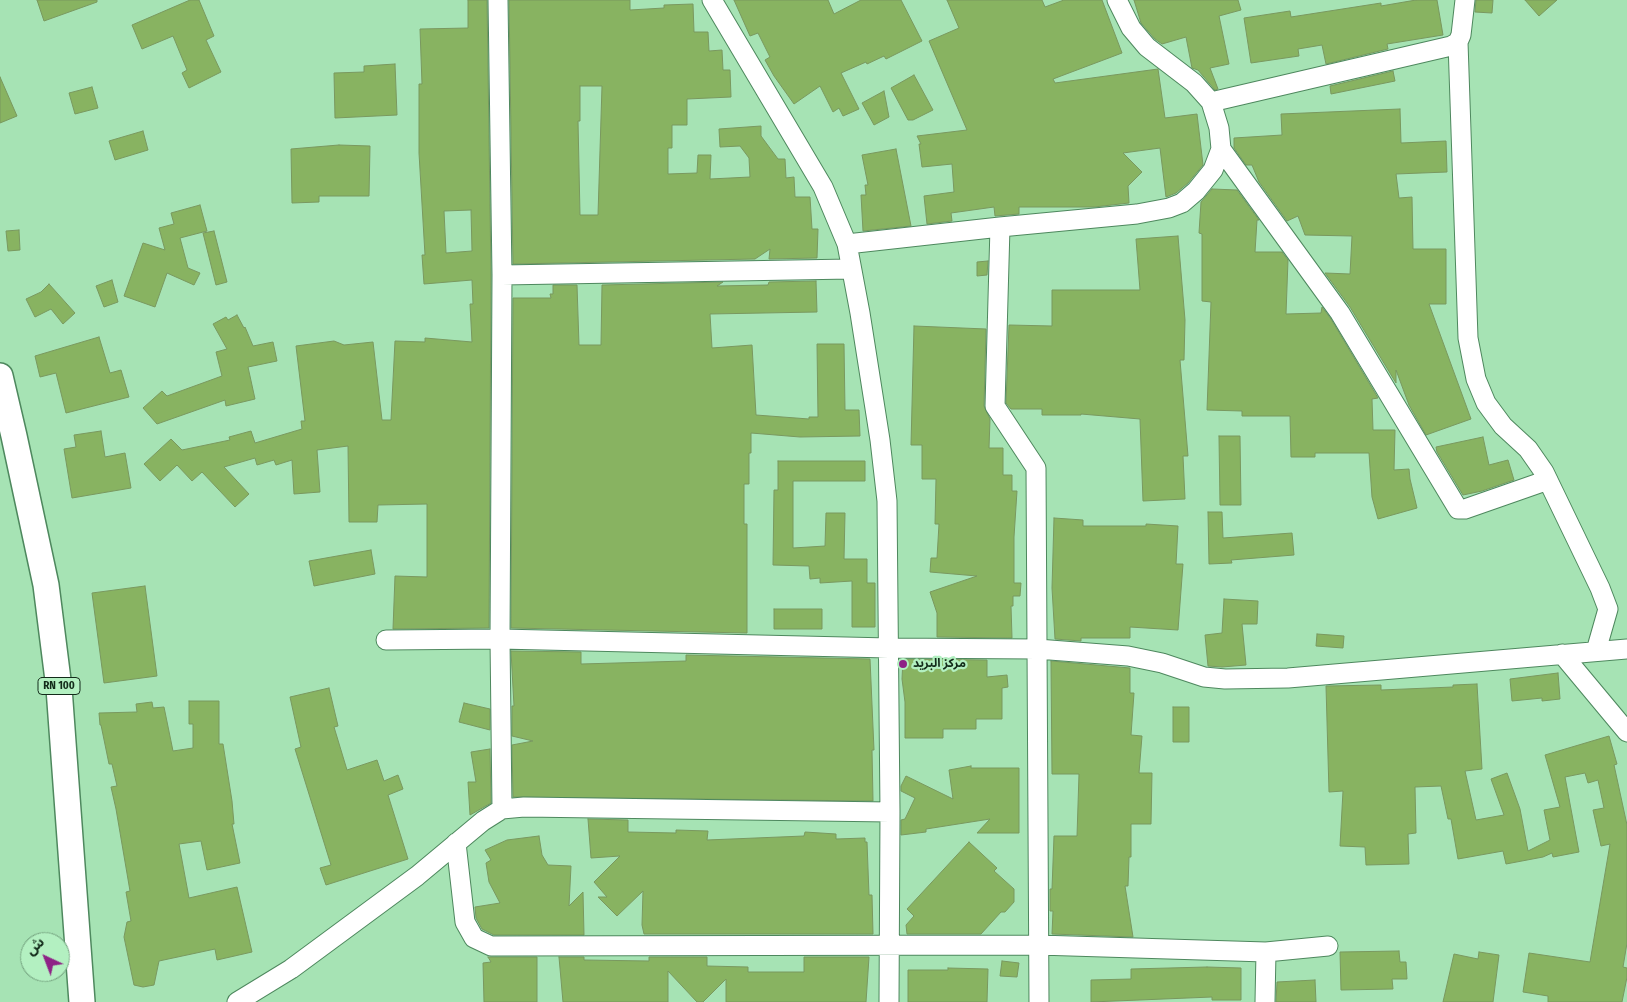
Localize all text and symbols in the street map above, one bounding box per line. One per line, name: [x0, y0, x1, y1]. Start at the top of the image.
place label: مركز البريد: [913, 657, 966, 671]
marker: مركز البريد: [897, 658, 909, 670]
road number: RN 100: [38, 678, 80, 694]
north arrow: [20, 932, 70, 982]
text: ش: [22, 934, 48, 959]

